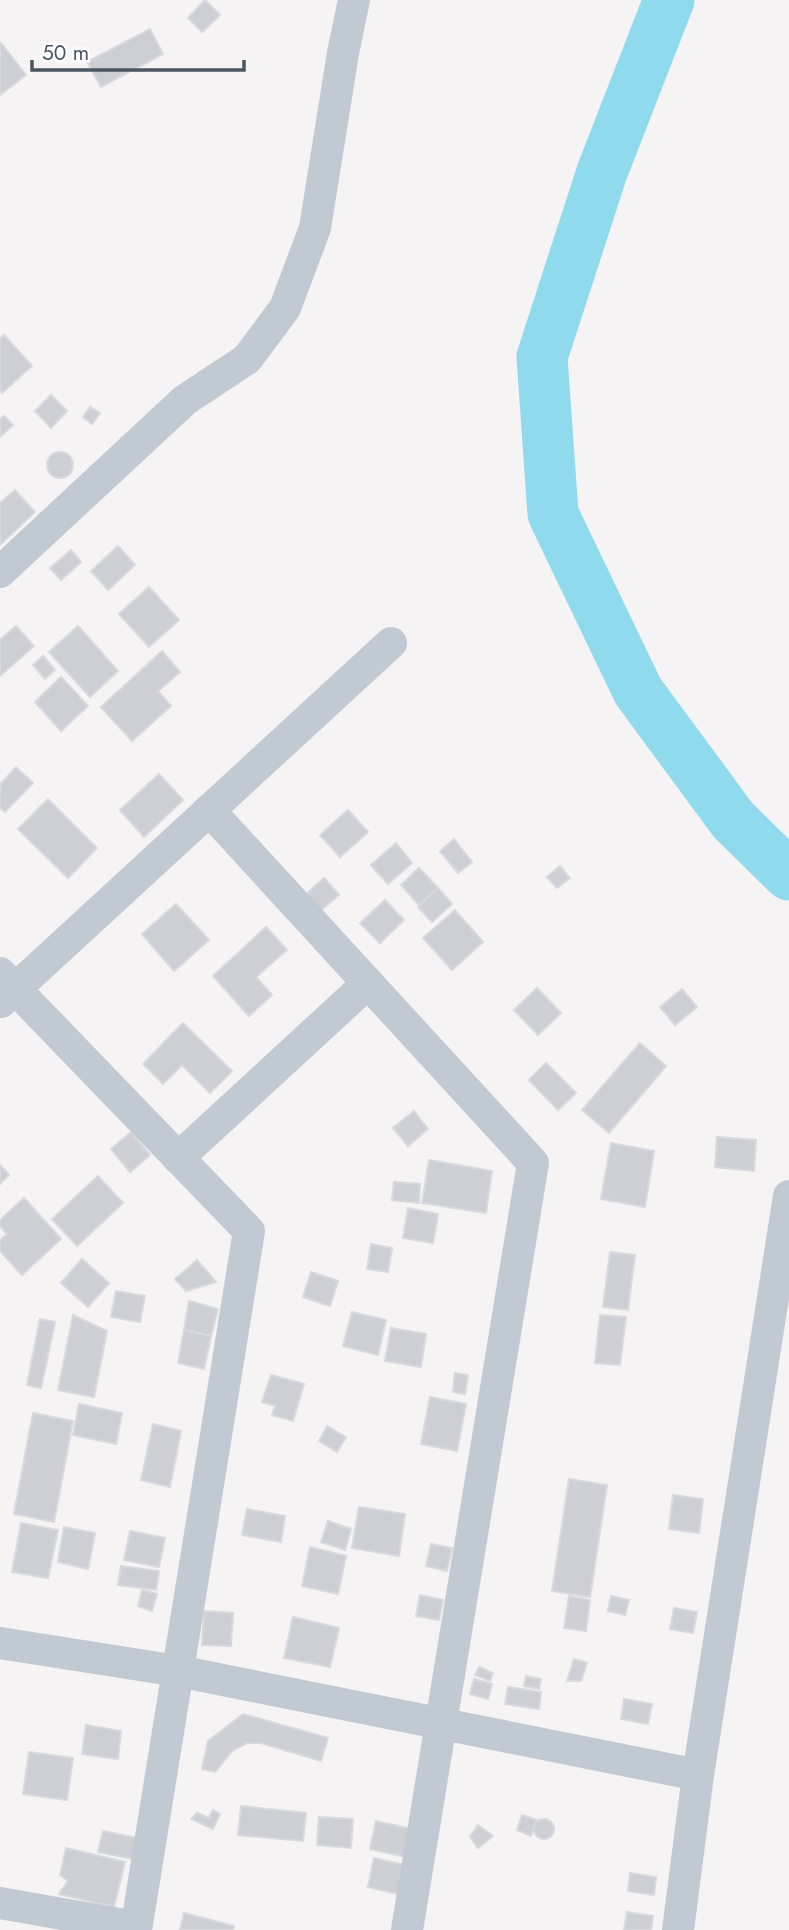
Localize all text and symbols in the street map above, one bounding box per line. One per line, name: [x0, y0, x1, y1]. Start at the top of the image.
scale bar: [32, 28, 243, 72]
text: 50 m: [42, 38, 89, 68]

